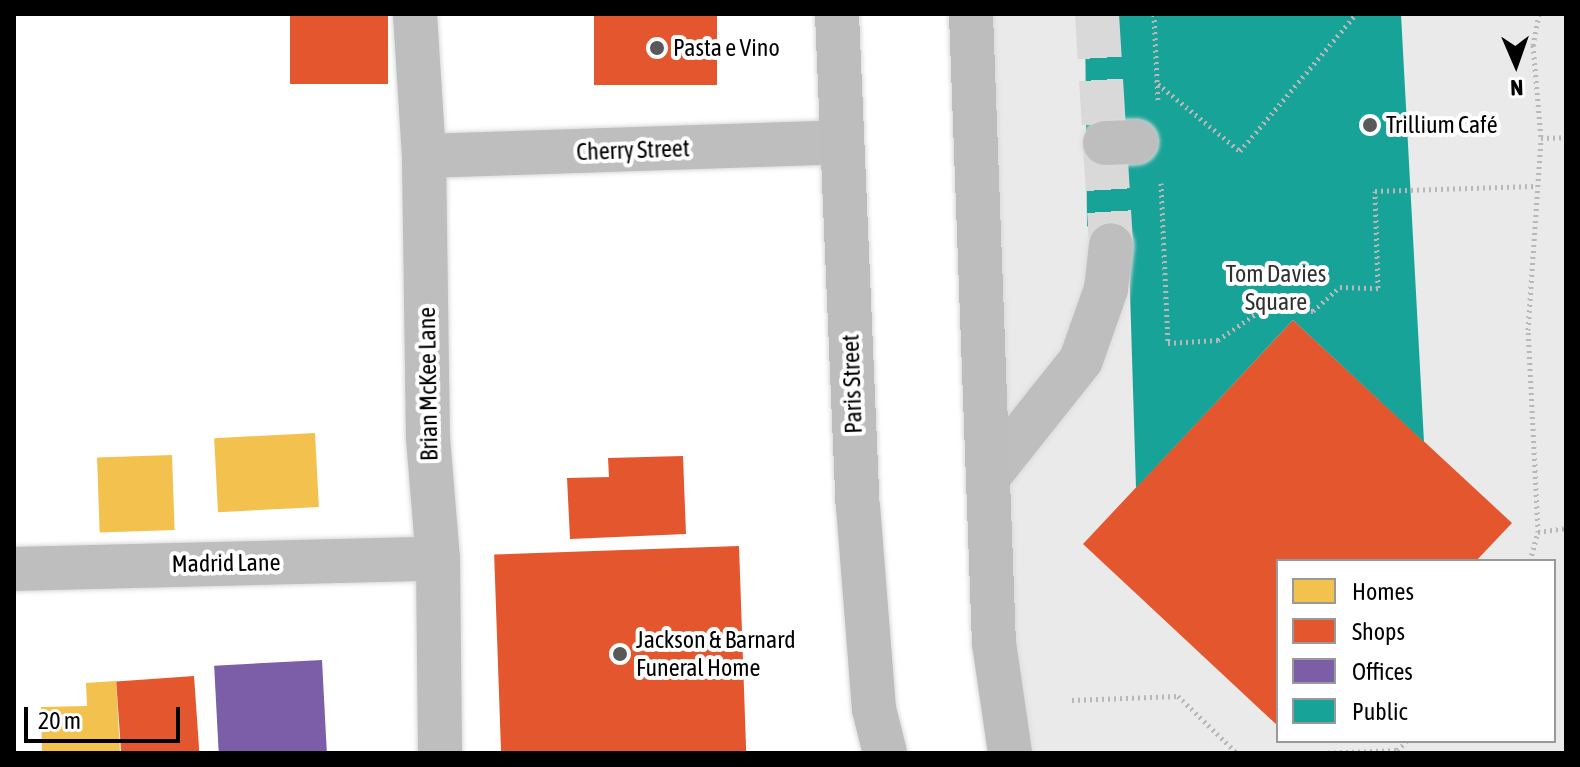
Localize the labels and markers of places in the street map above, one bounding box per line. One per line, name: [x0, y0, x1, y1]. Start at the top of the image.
place label: Pasta e Vino: [673, 34, 780, 62]
marker: Pasta e Vino: [648, 39, 666, 57]
place label: Trillium Café: [1386, 111, 1498, 139]
marker: Trillium Café: [1361, 116, 1379, 134]
place label: Jackson & Barnard Funeral Home: [636, 626, 796, 682]
marker: Jackson & Barnard Funeral Home: [611, 645, 629, 663]

